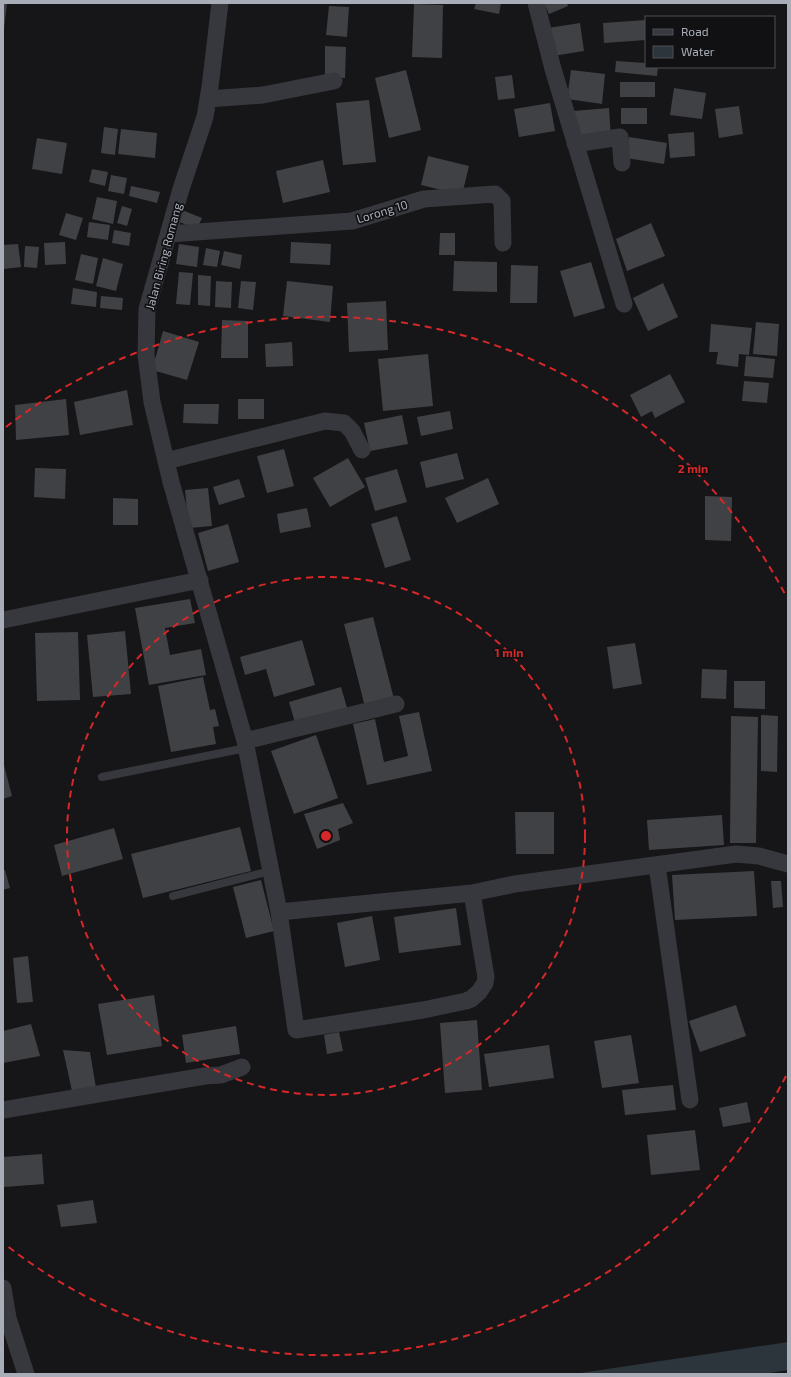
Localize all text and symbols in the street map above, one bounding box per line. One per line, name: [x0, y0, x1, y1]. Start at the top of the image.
legend: [645, 16, 775, 68]
text: Road: [681, 24, 709, 38]
text: Water: [681, 44, 715, 58]
street label: Lorong 10: [355, 197, 409, 225]
street label: Jalan Biring Romang: [142, 201, 184, 311]
text: 2 min: [678, 461, 708, 475]
text: 1 min: [495, 645, 523, 659]
centre of rings: [319, 829, 333, 843]

